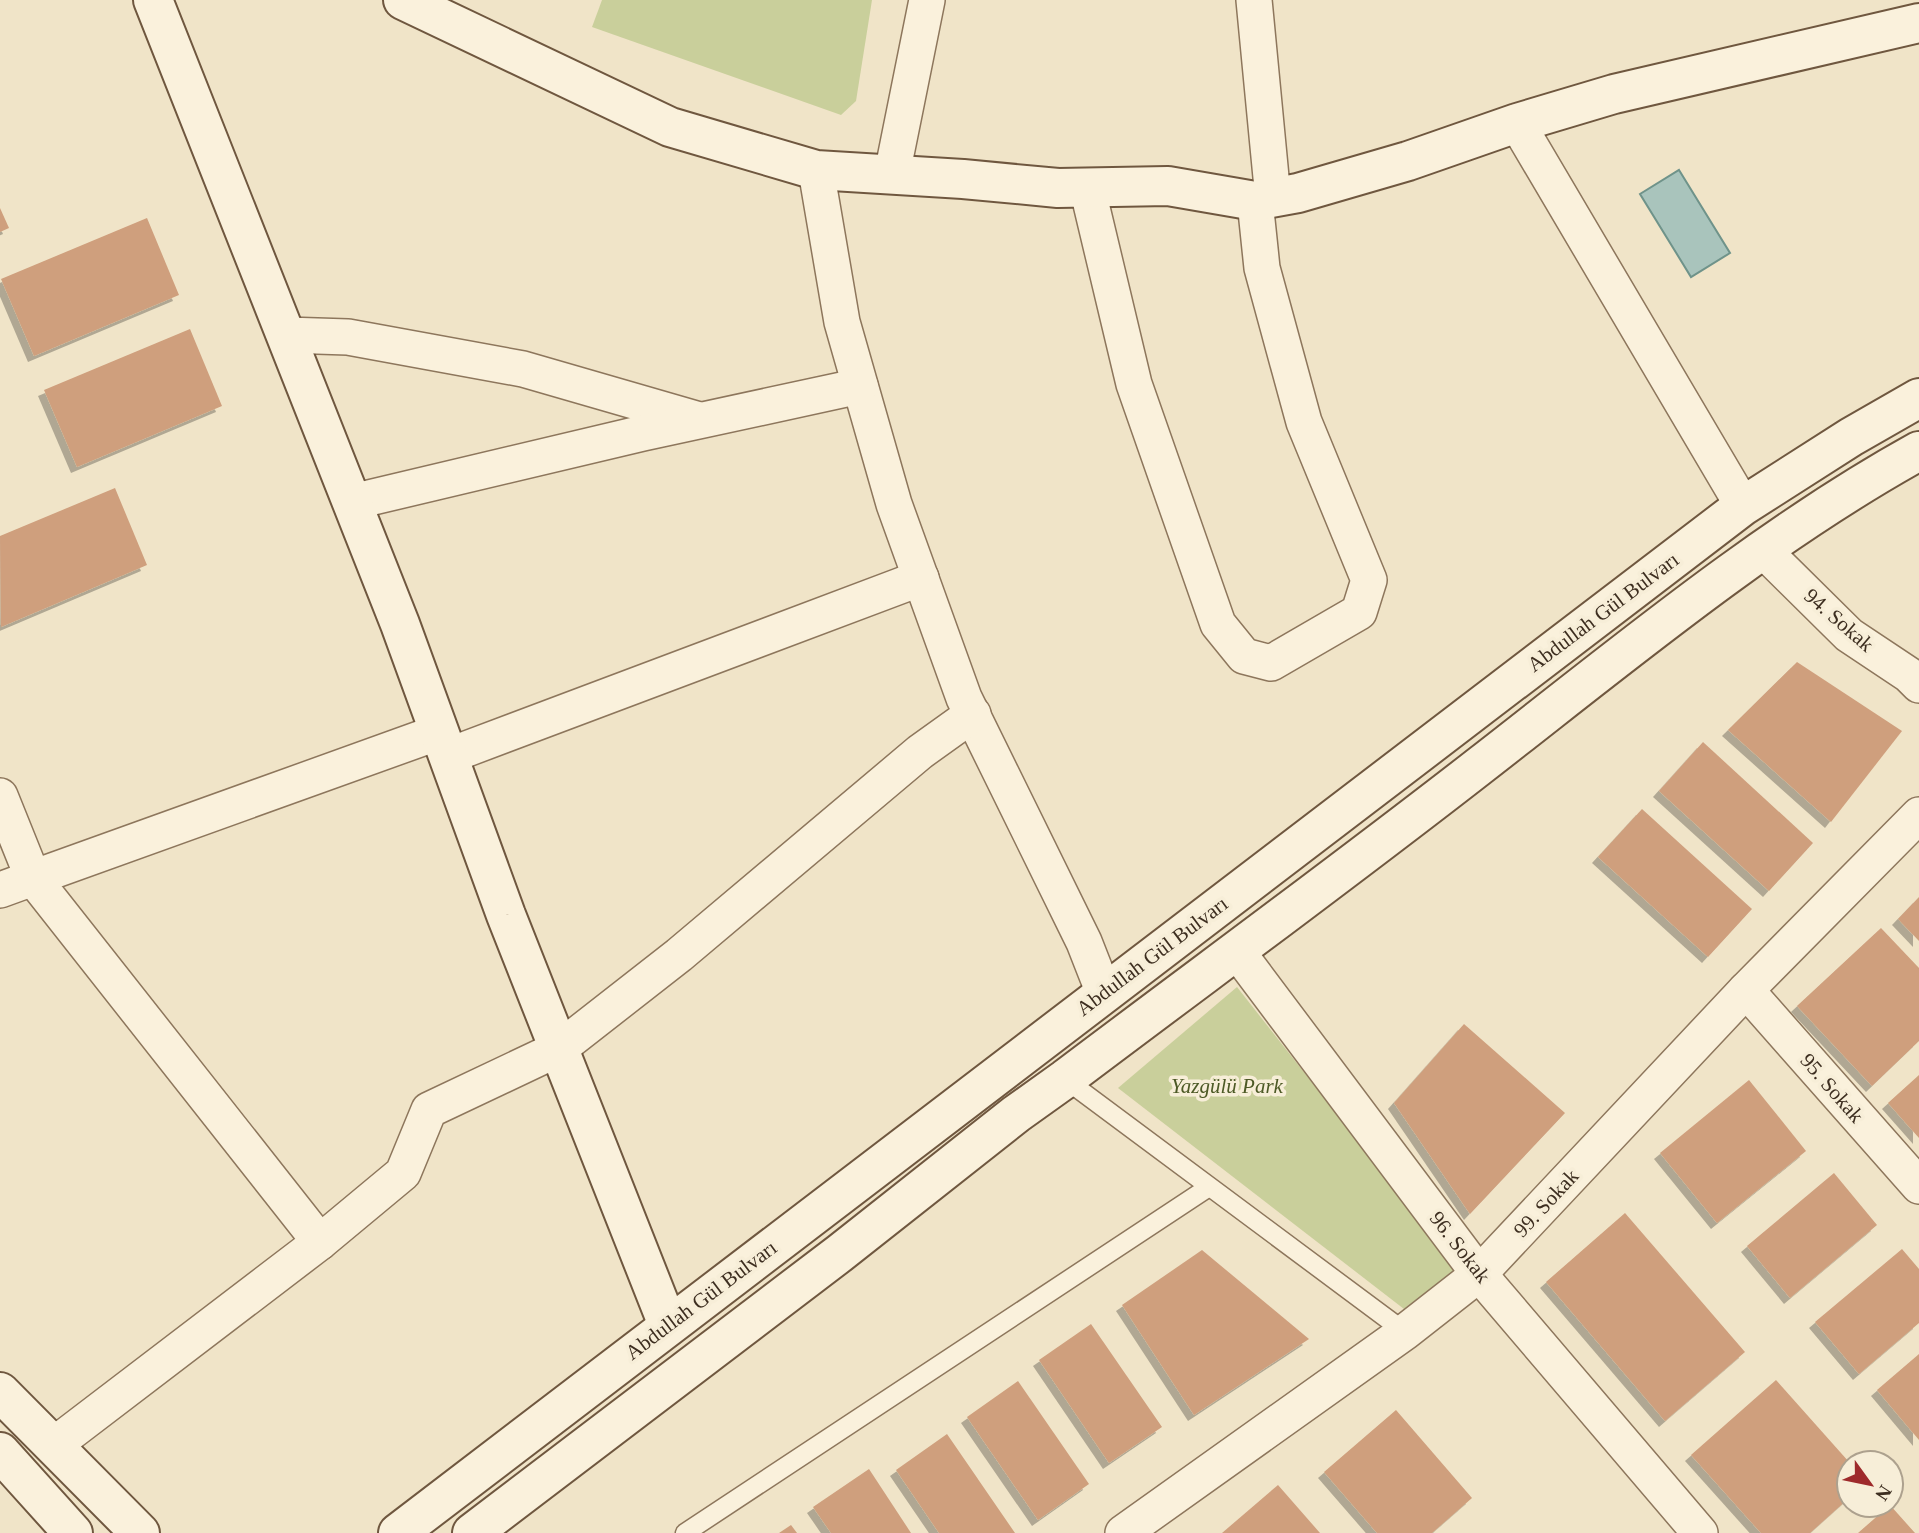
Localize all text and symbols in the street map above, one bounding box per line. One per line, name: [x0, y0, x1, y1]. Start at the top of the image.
street label: Abdullah Gül Bulvarı: [1523, 547, 1683, 677]
street label: 94. Sokak: [1799, 583, 1879, 657]
street label: Abdullah Gül Bulvarı: [1072, 891, 1232, 1021]
street label: 95. Sokak: [1795, 1048, 1869, 1128]
park label: Yazgülü Park: [1171, 1074, 1284, 1098]
street label: 99. Sokak: [1509, 1164, 1584, 1242]
street label: 96. Sokak: [1425, 1207, 1496, 1288]
street label: Abdullah Gül Bulvarı: [621, 1235, 781, 1365]
north arrow: [1835, 1449, 1905, 1519]
text: N: [1871, 1482, 1896, 1505]

